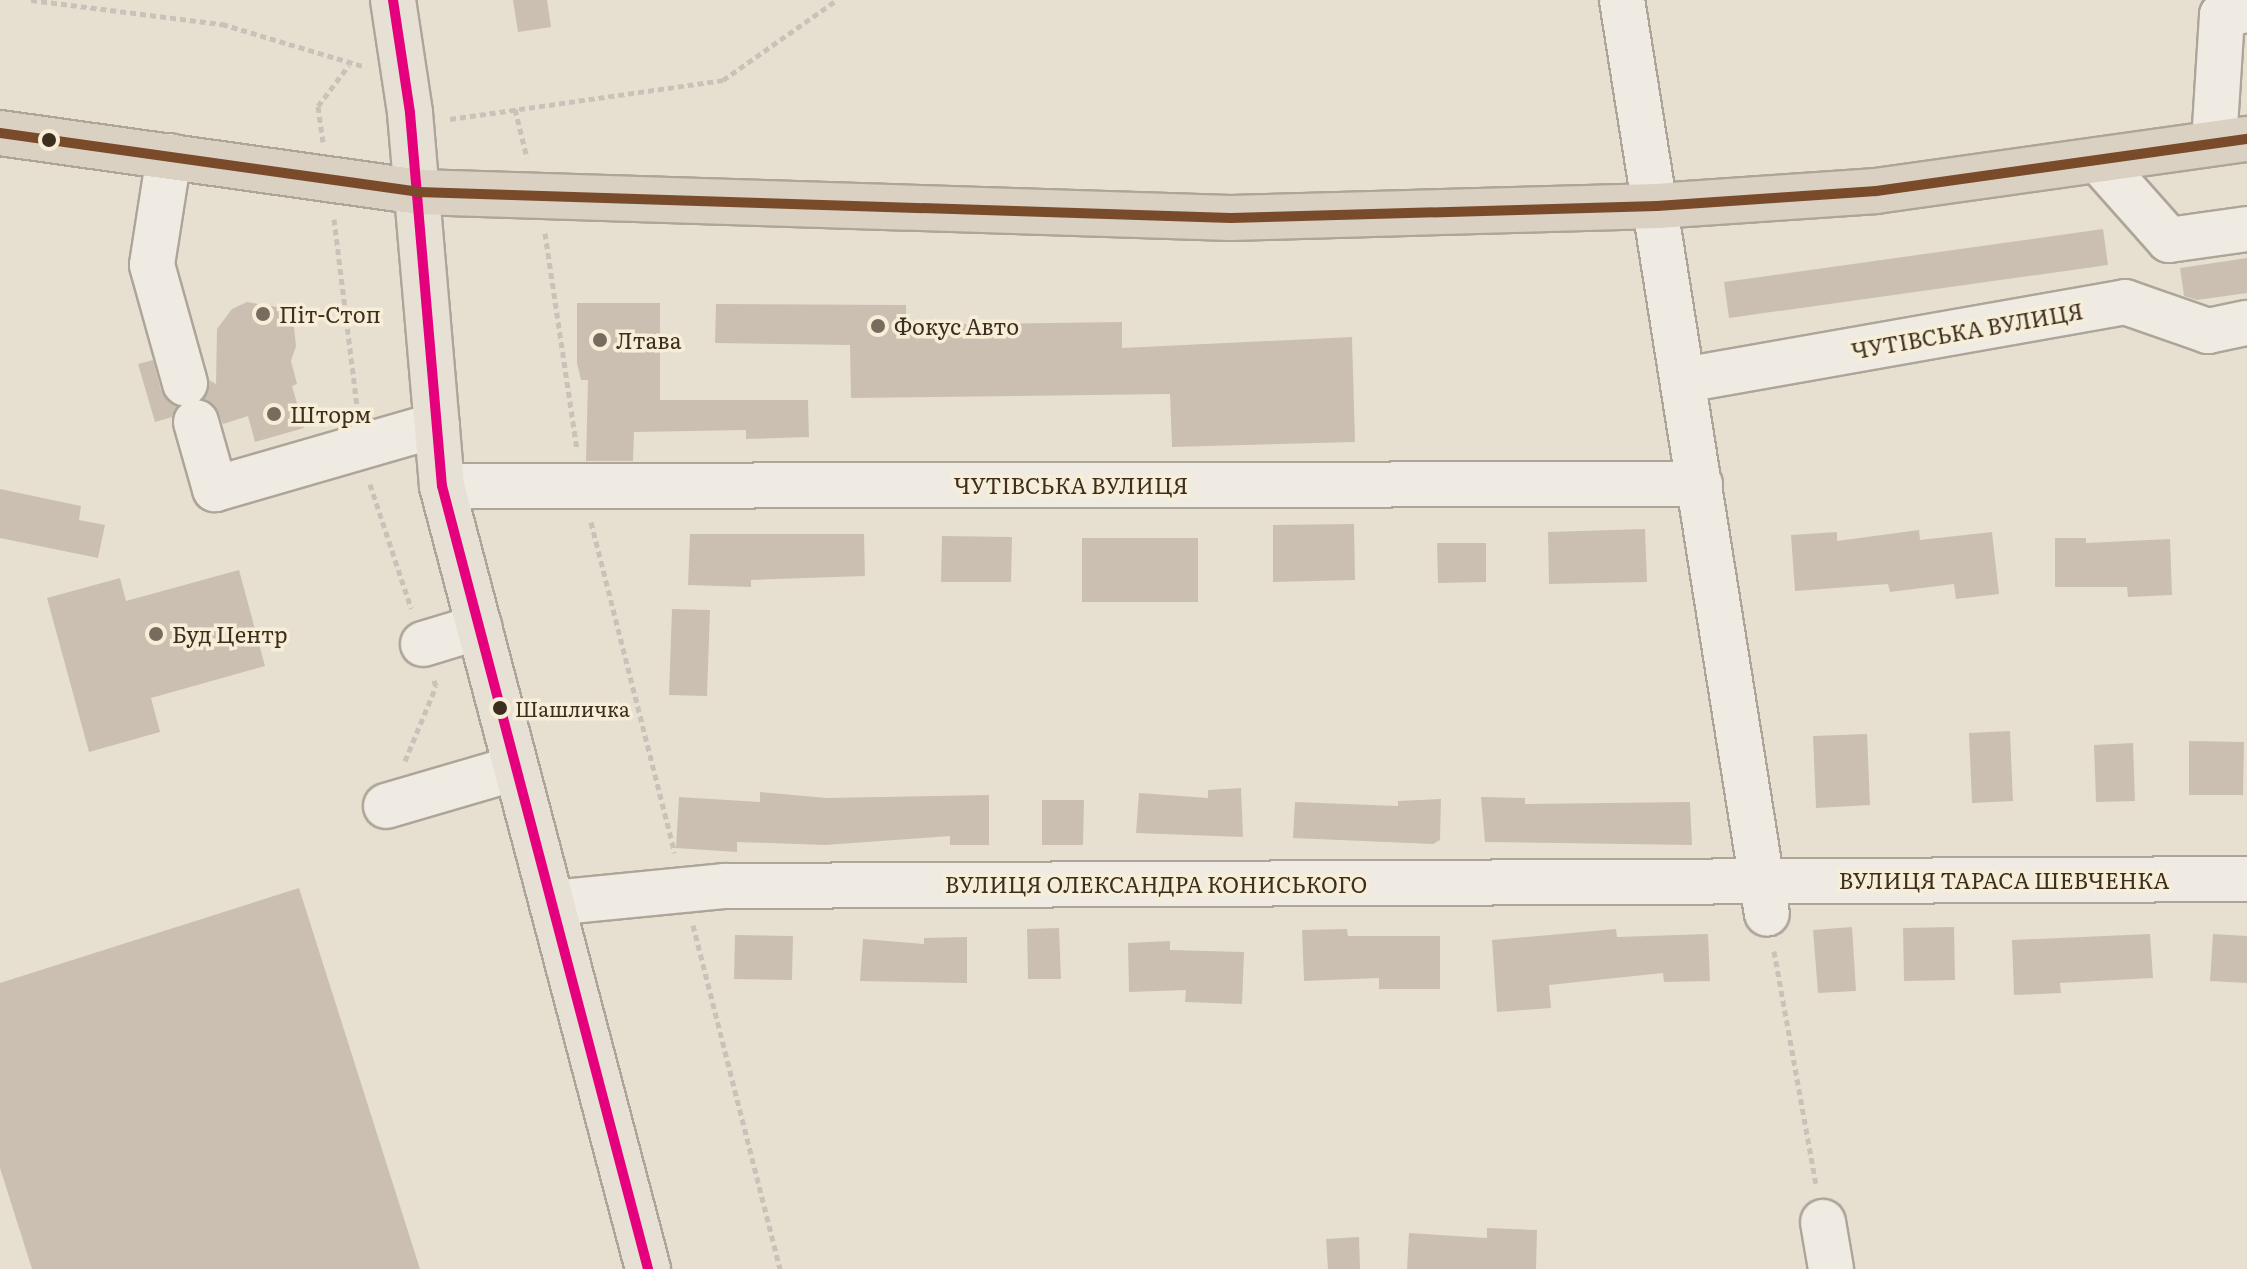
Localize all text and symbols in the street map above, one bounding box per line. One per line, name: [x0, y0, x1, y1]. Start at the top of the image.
unlabelled marker: [41, 132, 57, 148]
street label: ЧУТІВСЬКА ВУЛИЦЯ: [1849, 297, 2085, 363]
place label: Піт-Стоп: [279, 301, 381, 327]
marker: Піт-Стоп: [254, 305, 272, 323]
place label: Фокус Авто: [894, 313, 1019, 339]
marker: Фокус Авто: [869, 317, 887, 335]
place label: Лтава: [616, 327, 682, 353]
marker: Лтава: [591, 331, 609, 349]
place label: Шторм: [290, 401, 371, 427]
marker: Шторм: [265, 405, 283, 423]
street label: ЧУТІВСЬКА ВУЛИЦЯ: [954, 472, 1188, 498]
place label: Буд Центр: [172, 621, 288, 647]
marker: Буд Центр: [147, 625, 165, 643]
place label: Шашличка: [515, 696, 630, 720]
marker: Шашличка: [492, 700, 508, 716]
street label: ВУЛИЦЯ ТАРАСА ШЕВЧЕНКА: [1839, 867, 2169, 893]
street label: ВУЛИЦЯ ОЛЕКСАНДРА КОНИСЬКОГО: [945, 871, 1367, 897]

